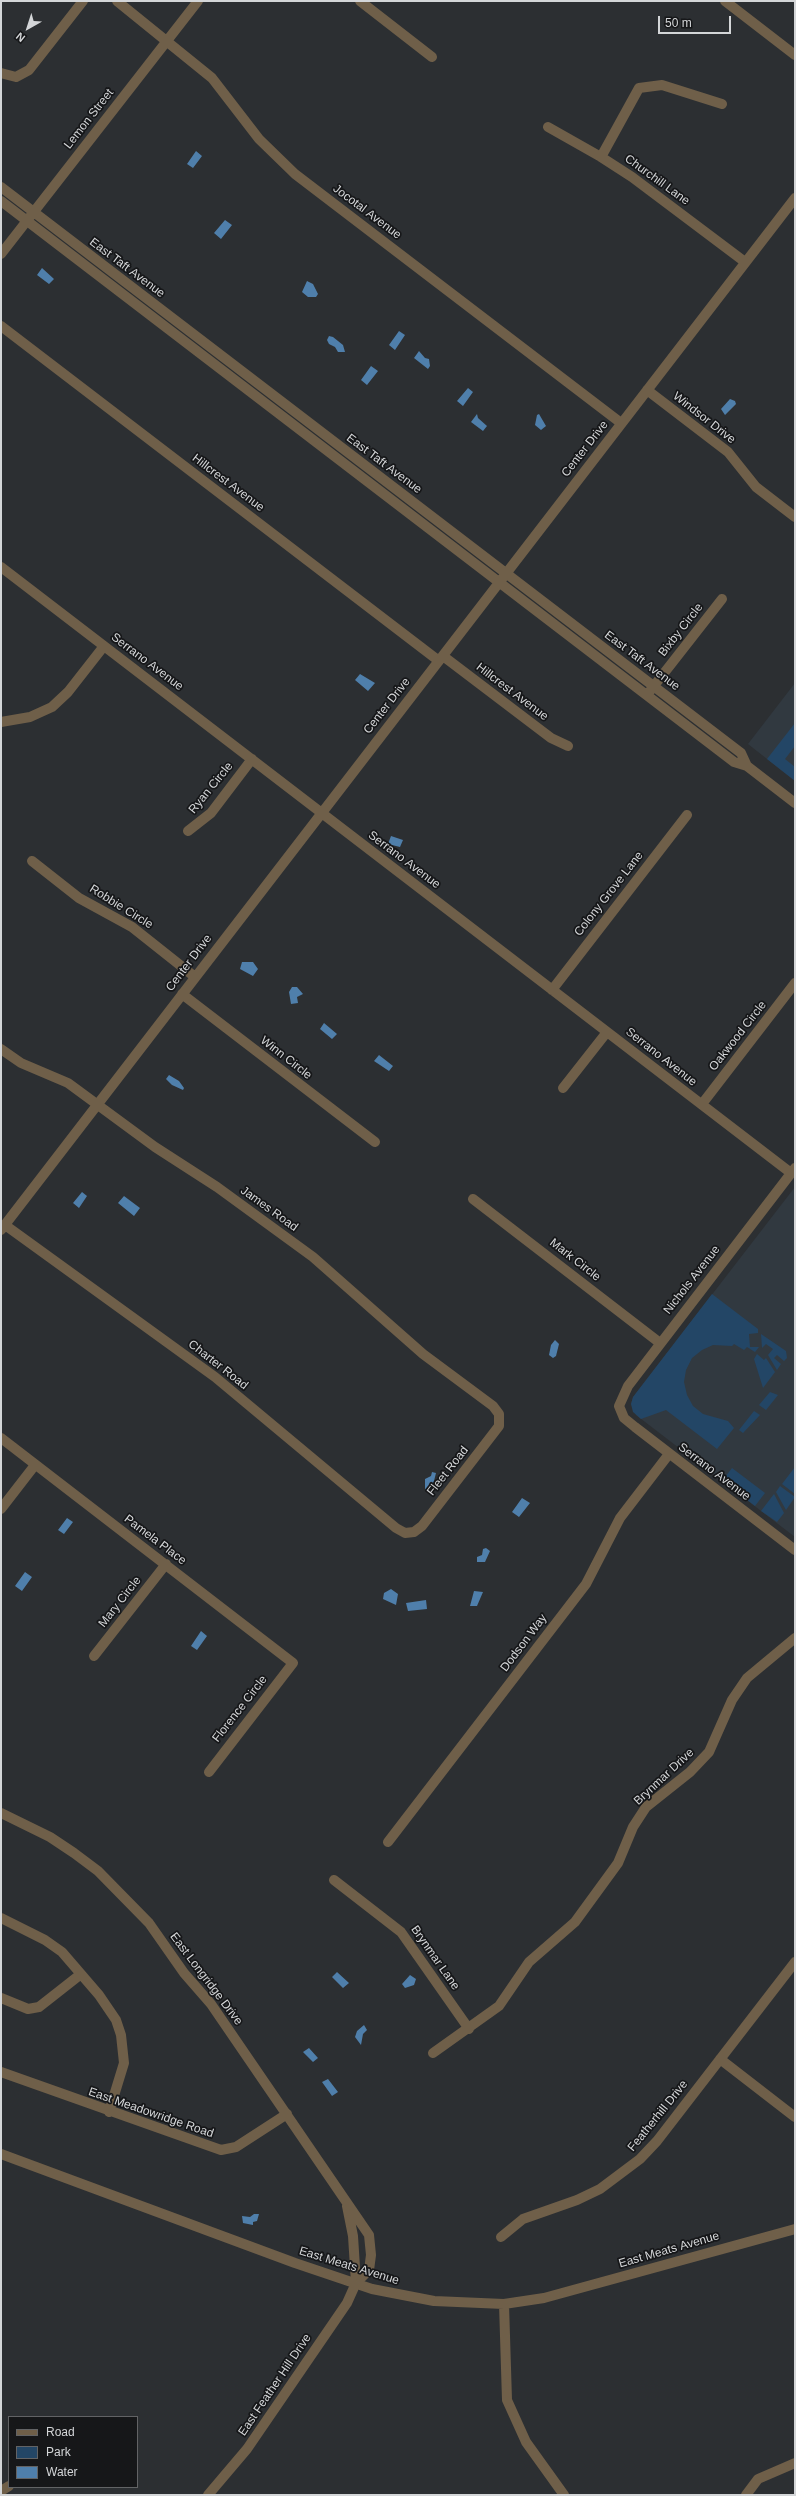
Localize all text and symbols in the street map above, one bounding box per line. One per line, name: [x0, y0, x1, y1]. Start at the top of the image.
north arrow: [8, 8, 48, 48]
scale bar: [660, 8, 733, 34]
text: 50 m: [665, 16, 692, 30]
text: N: [14, 30, 27, 44]
street label: Lemon Street: [61, 86, 117, 152]
street label: Churchill Lane: [622, 152, 692, 208]
street label: Jocotal Avenue: [330, 182, 404, 242]
street label: East Taft Avenue: [87, 235, 167, 301]
street label: Windsor Drive: [670, 389, 738, 447]
street label: Center Drive: [559, 418, 611, 480]
street label: East Taft Avenue: [344, 431, 424, 497]
street label: Hillcrest Avenue: [189, 451, 267, 515]
street label: Bixby Circle: [656, 601, 706, 659]
street label: East Taft Avenue: [602, 628, 682, 694]
street label: Serrano Avenue: [108, 630, 186, 694]
street label: Hillcrest Avenue: [473, 660, 551, 724]
street label: Center Drive: [361, 675, 413, 737]
street label: Ryan Circle: [186, 759, 236, 817]
street label: Serrano Avenue: [365, 828, 443, 892]
street label: Colony Grove Lane: [571, 849, 647, 939]
street label: Robbie Circle: [87, 882, 155, 932]
street label: Center Drive: [163, 932, 215, 994]
street label: Oakwood Circle: [706, 998, 770, 1074]
street label: Serrano Avenue: [622, 1025, 700, 1089]
street label: Winn Circle: [257, 1033, 315, 1083]
street label: James Road: [238, 1183, 300, 1235]
street label: Mark Circle: [547, 1236, 603, 1284]
street label: Nichols Avenue: [661, 1243, 723, 1317]
street label: Charter Road: [185, 1337, 251, 1393]
street label: Serrano Avenue: [675, 1440, 753, 1504]
street label: Fleet Road: [424, 1443, 472, 1499]
street label: Pamela Place: [121, 1512, 189, 1568]
street label: Mary Circle: [96, 1574, 144, 1630]
street label: Dodson Way: [498, 1611, 550, 1675]
street label: Florence Circle: [209, 1673, 271, 1745]
street label: Brynmar Drive: [631, 1746, 697, 1808]
street label: Brynmar Lane: [407, 1923, 463, 1993]
street label: East Longridge Drive: [167, 1930, 245, 2028]
street label: Featherhill Drive: [625, 2078, 691, 2154]
street label: East Meadowridge Road: [87, 2085, 215, 2141]
street label: East Meats Avenue: [617, 2229, 721, 2271]
street label: East Meats Avenue: [297, 2244, 401, 2288]
street label: East Feather Hill Drive: [235, 2331, 315, 2439]
legend: [8, 2416, 138, 2488]
text: Road: [46, 2425, 75, 2439]
text: Park: [46, 2445, 71, 2459]
text: Water: [46, 2465, 78, 2479]

